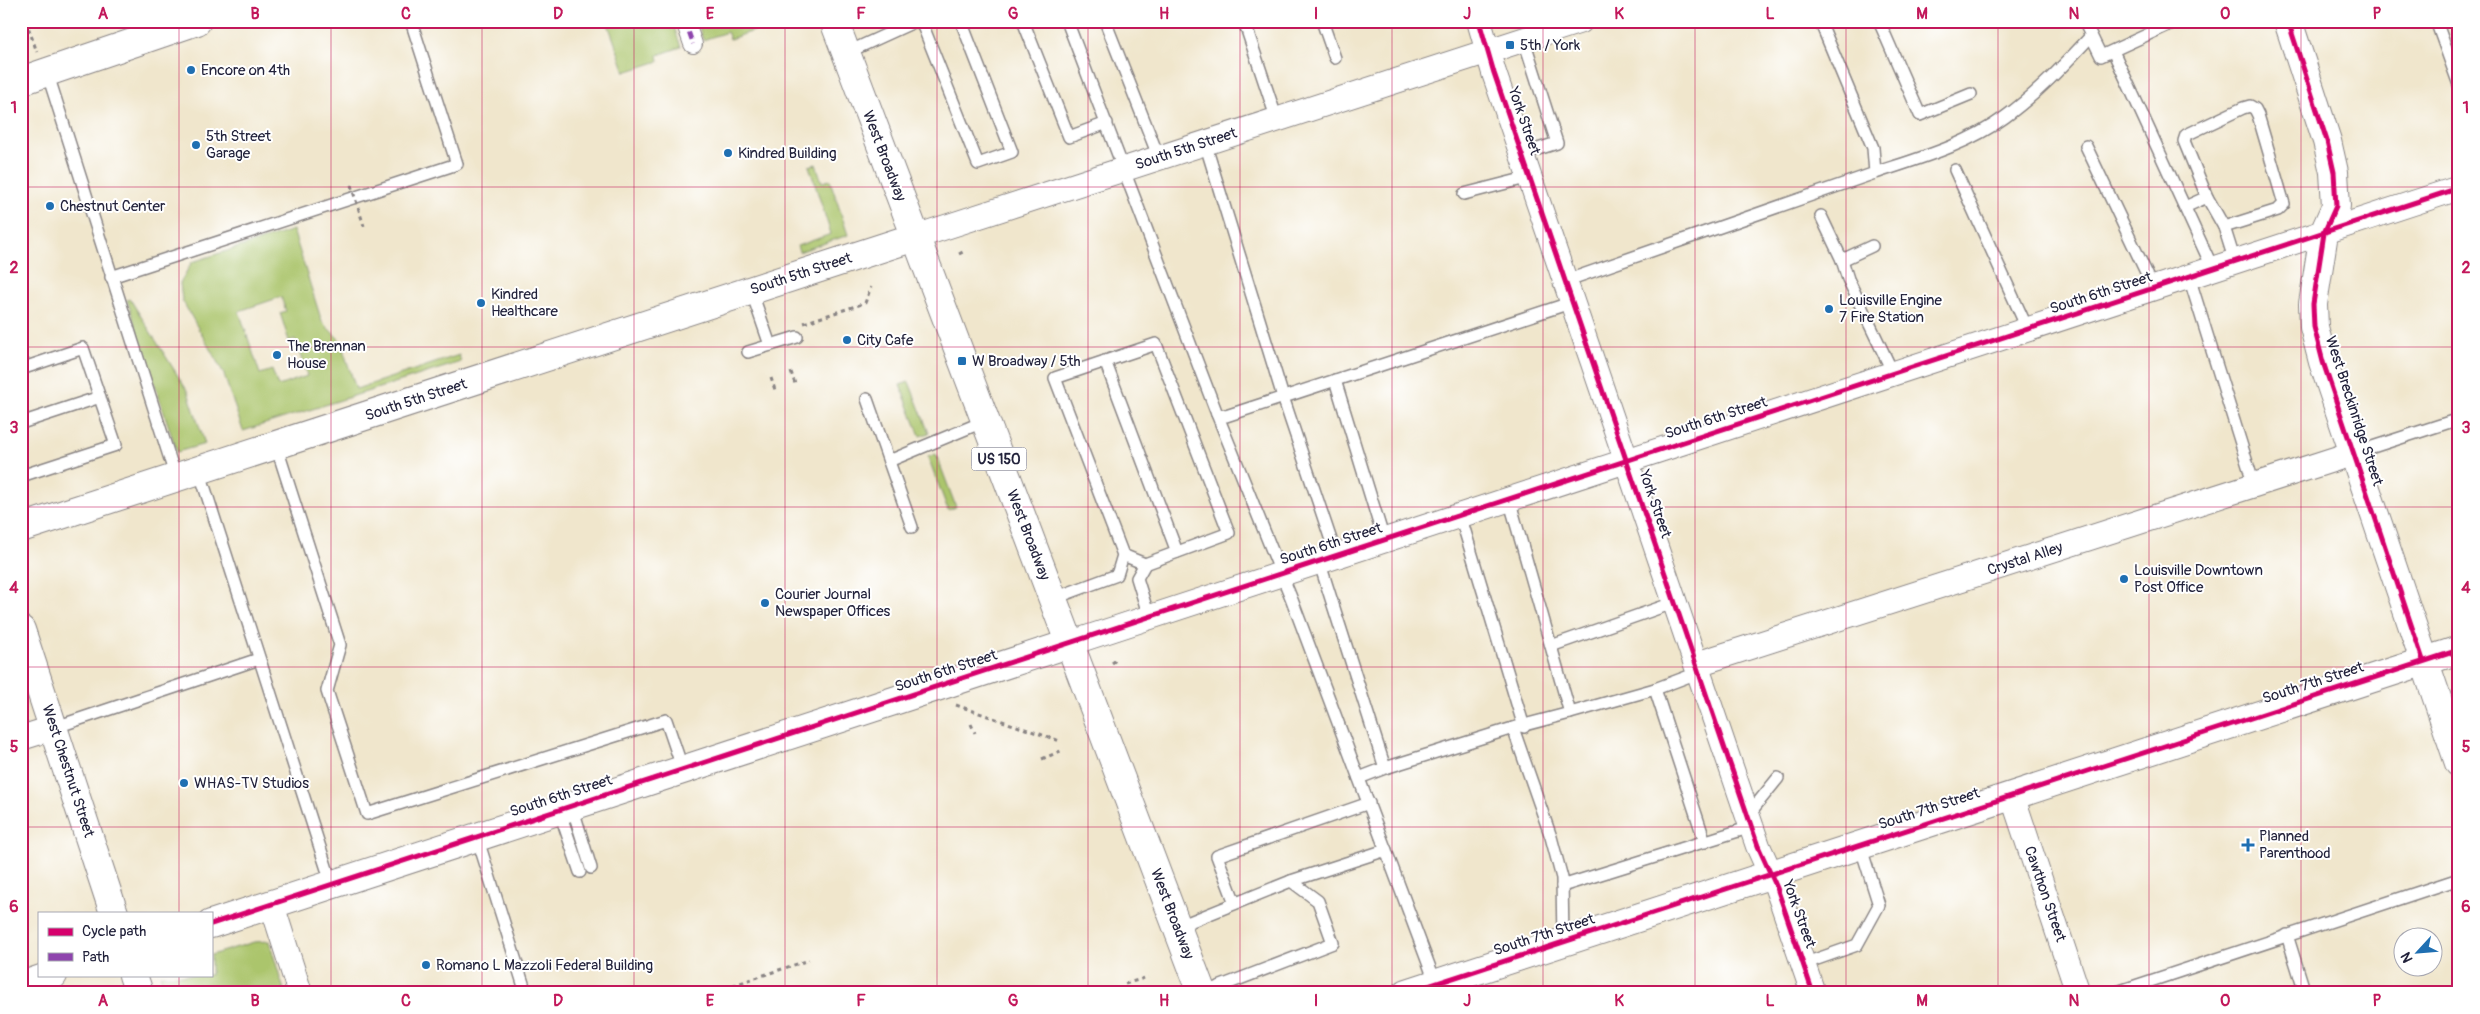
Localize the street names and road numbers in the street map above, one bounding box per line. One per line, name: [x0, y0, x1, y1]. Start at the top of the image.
street label: York Street: [1503, 83, 1545, 159]
street label: West Broadway: [858, 108, 910, 205]
street label: South 5th Street: [1133, 123, 1240, 174]
street label: South 5th Street: [748, 248, 855, 299]
street label: South 6th Street: [2047, 267, 2155, 318]
street label: West Breckinridge Street: [2321, 334, 2387, 489]
street label: South 5th Street: [363, 374, 470, 425]
street label: South 6th Street: [1662, 392, 1770, 443]
road number: US 150: [972, 448, 1026, 470]
street label: York Street: [1634, 466, 1676, 542]
street label: West Broadway: [1002, 487, 1054, 584]
street label: South 6th Street: [1277, 518, 1385, 569]
street label: Crystal Alley: [1985, 538, 2066, 580]
street label: South 6th Street: [892, 645, 1000, 696]
street label: South 7th Street: [2260, 657, 2367, 708]
street label: West Chestnut Street: [38, 702, 99, 841]
street label: South 6th Street: [507, 770, 615, 821]
street label: South 7th Street: [1876, 783, 1983, 834]
street label: Cawthon Street: [2020, 844, 2071, 945]
street label: West Broadway: [1146, 866, 1198, 963]
street label: York Street: [1778, 876, 1820, 951]
street label: South 7th Street: [1491, 909, 1598, 960]

